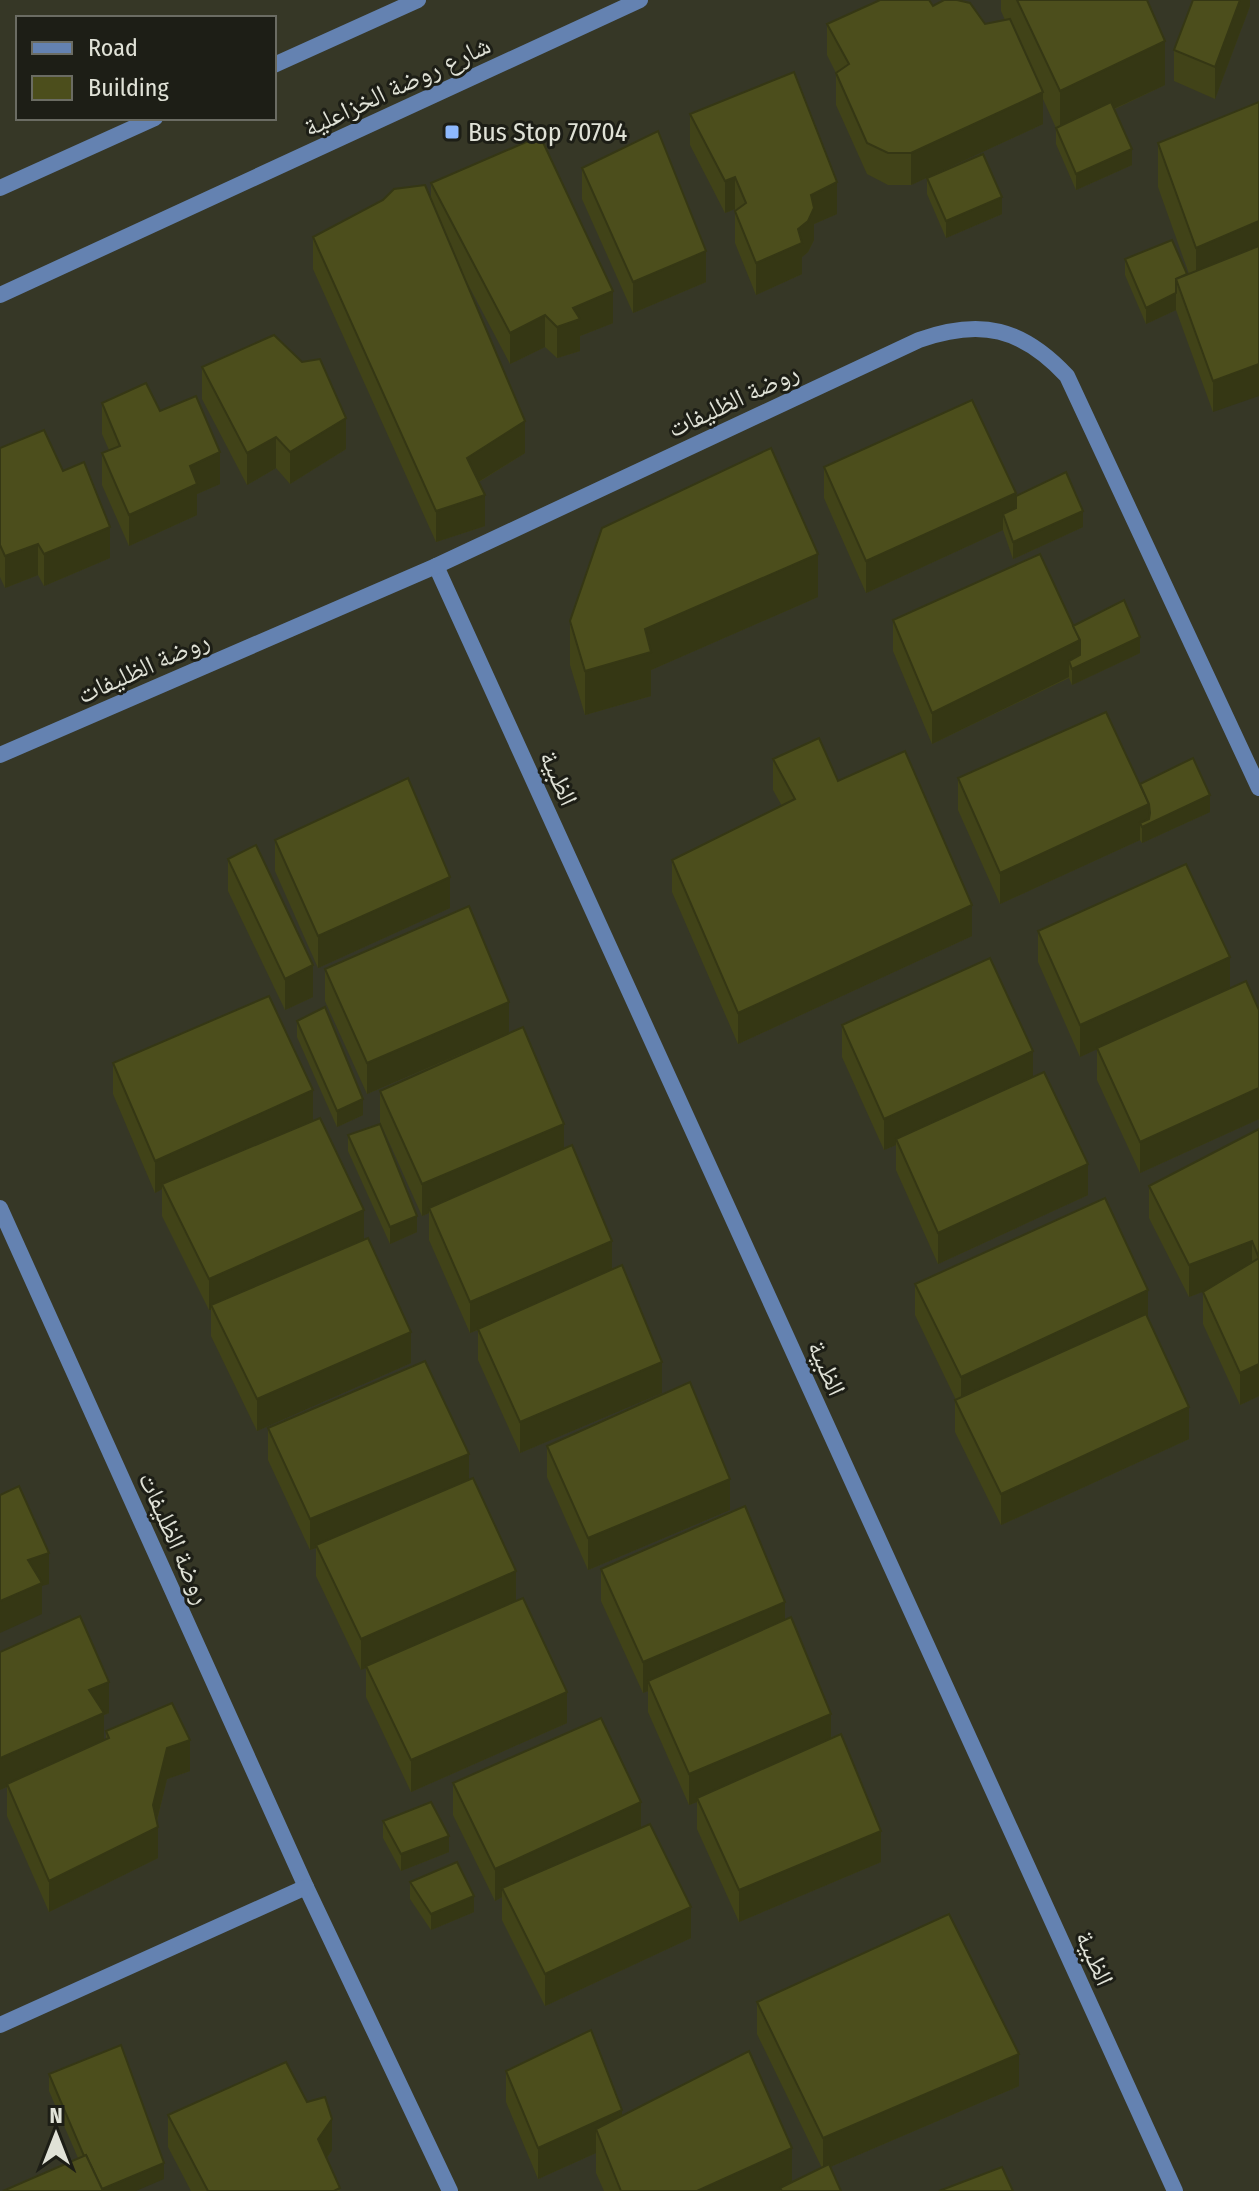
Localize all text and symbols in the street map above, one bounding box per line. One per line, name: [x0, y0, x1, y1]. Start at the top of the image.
legend: [16, 16, 276, 120]
street label: شارع روضة الخزاعلية: [299, 30, 495, 143]
text: Road: [88, 34, 138, 62]
text: Building: [88, 74, 170, 102]
place label: Bus Stop 70704: [468, 117, 627, 148]
marker: Bus Stop 70704: [443, 123, 461, 141]
street label: روضة الظليفات: [663, 357, 804, 444]
street label: روضة الظليفات: [72, 625, 214, 710]
street label: الظبية: [533, 746, 584, 810]
street label: الظبية: [801, 1336, 852, 1400]
street label: روضة الظليفات: [132, 1467, 217, 1609]
street label: الظبية: [1069, 1926, 1120, 1990]
north arrow: [16, 2095, 96, 2175]
text: N: [49, 2102, 63, 2129]

